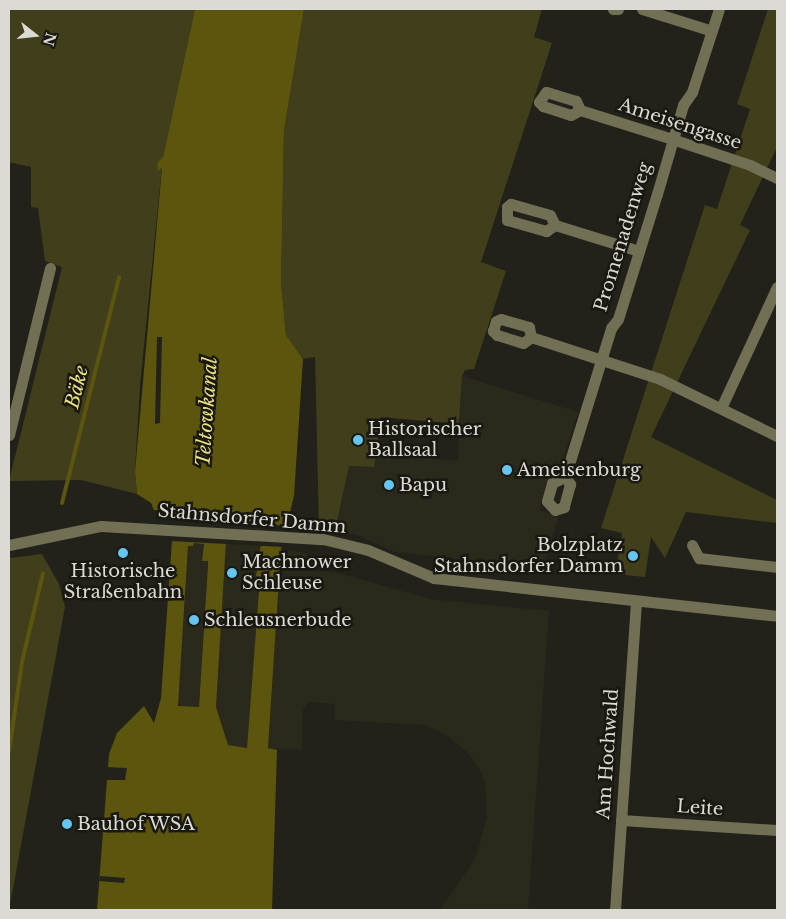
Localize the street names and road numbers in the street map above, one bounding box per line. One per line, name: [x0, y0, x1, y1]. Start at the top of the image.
street label: Ameisengasse: [616, 94, 744, 154]
street label: Promenadenweg: [590, 160, 656, 314]
street label: Stahnsdorfer Damm: [157, 500, 347, 538]
street label: Am Hochwald: [593, 688, 623, 820]
street label: Leite: [676, 796, 724, 820]

